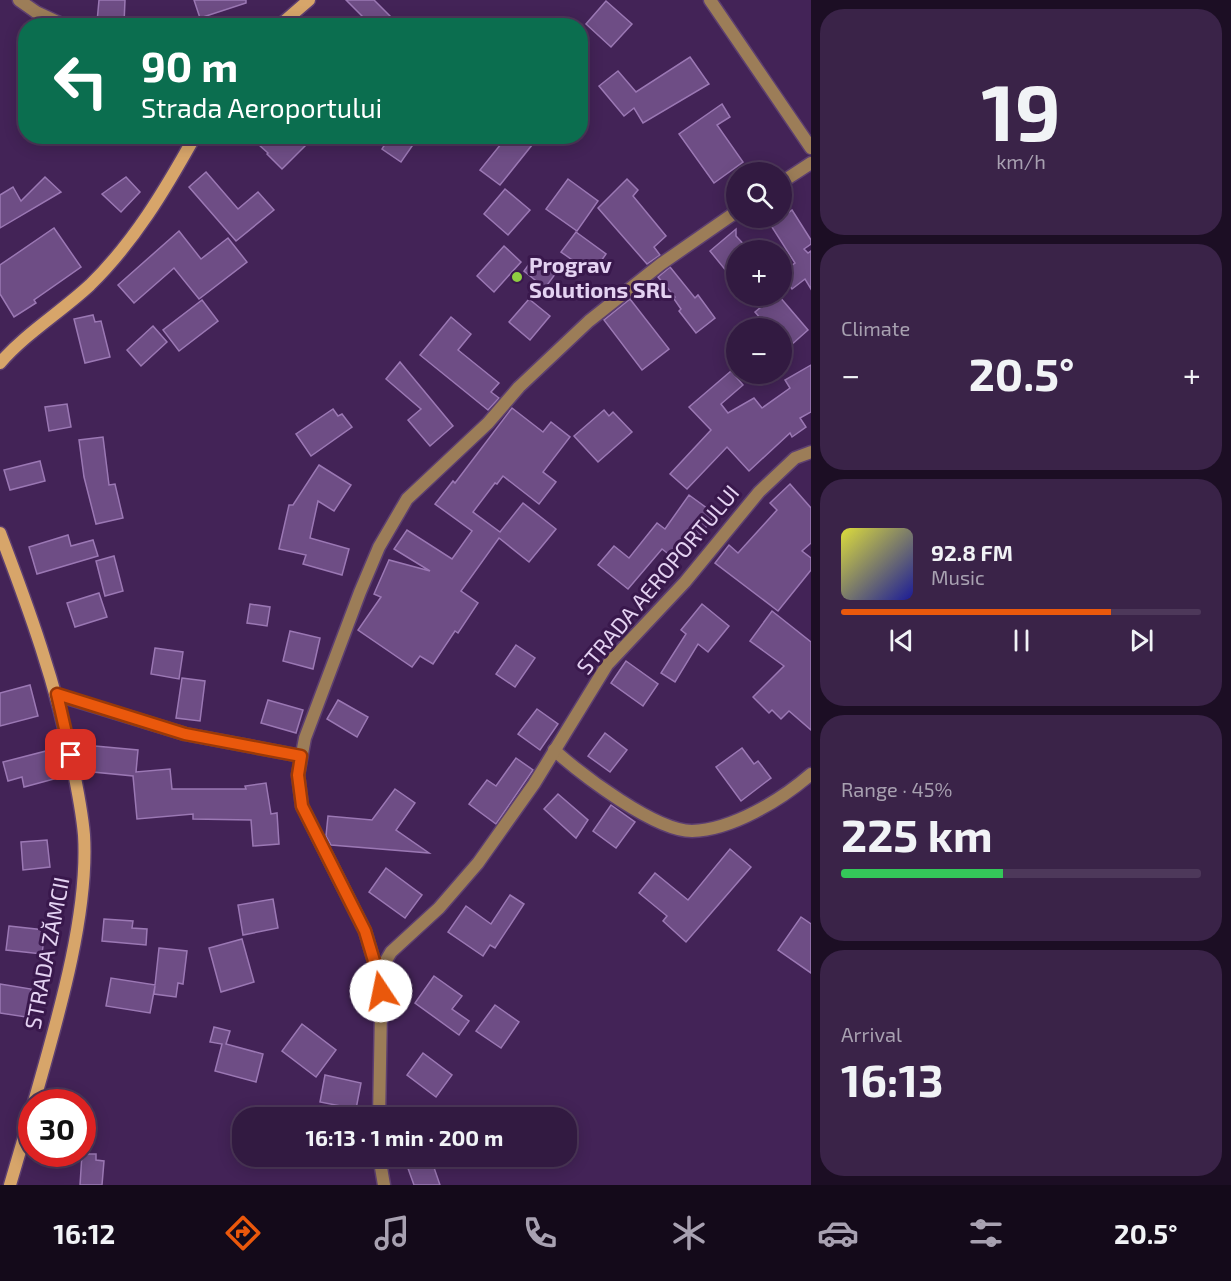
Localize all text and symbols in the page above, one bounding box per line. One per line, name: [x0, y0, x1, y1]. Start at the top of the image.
text: 90 m: [141, 40, 238, 90]
icon: left: [42, 42, 120, 120]
text: 19: [981, 63, 1061, 157]
text: Strada Aeroportului: [141, 91, 382, 123]
text: km/h: [996, 149, 1046, 173]
map controls: [726, 162, 792, 384]
button: search: [726, 162, 792, 228]
button: +: [726, 240, 792, 306]
place label: Prograv Solutions SRL: [529, 251, 672, 302]
marker: Prograv Solutions SRL: [510, 270, 524, 284]
text: Climate: [841, 316, 910, 340]
button: −: [726, 318, 792, 384]
text: 20.5°: [969, 346, 1074, 400]
text: −: [841, 354, 860, 394]
text: +: [1183, 354, 1201, 394]
street label: STRADA AEROPORTULUI: [570, 479, 744, 679]
text: 92.8 FM: [931, 539, 1013, 565]
text: Music: [931, 565, 985, 589]
icon: previous: [885, 624, 918, 657]
icon: pause: [1005, 624, 1038, 657]
icon: next: [1125, 624, 1158, 657]
pin: [45, 729, 96, 780]
icon: arrive: [54, 738, 87, 771]
text: Range · 45%: [841, 777, 952, 801]
text: 225 km: [841, 807, 993, 861]
street label: STRADA ZĂMCII: [18, 875, 74, 1031]
position arrow: [349, 959, 413, 1023]
text: Arrival: [841, 1022, 902, 1046]
text: 16:13: [841, 1052, 944, 1106]
speed limit sign: 30: [18, 1089, 96, 1167]
text: 16:13 · 1 min · 200 m: [306, 1124, 503, 1150]
icon: directions: [222, 1212, 264, 1254]
icon: music: [371, 1212, 413, 1254]
icon: phone: [519, 1212, 561, 1254]
icon: climate: [668, 1212, 710, 1254]
icon: car: [817, 1212, 859, 1254]
icon: filters: [965, 1212, 1007, 1254]
text: 16:12: [53, 1217, 115, 1249]
text: 20.5°: [1114, 1217, 1178, 1249]

